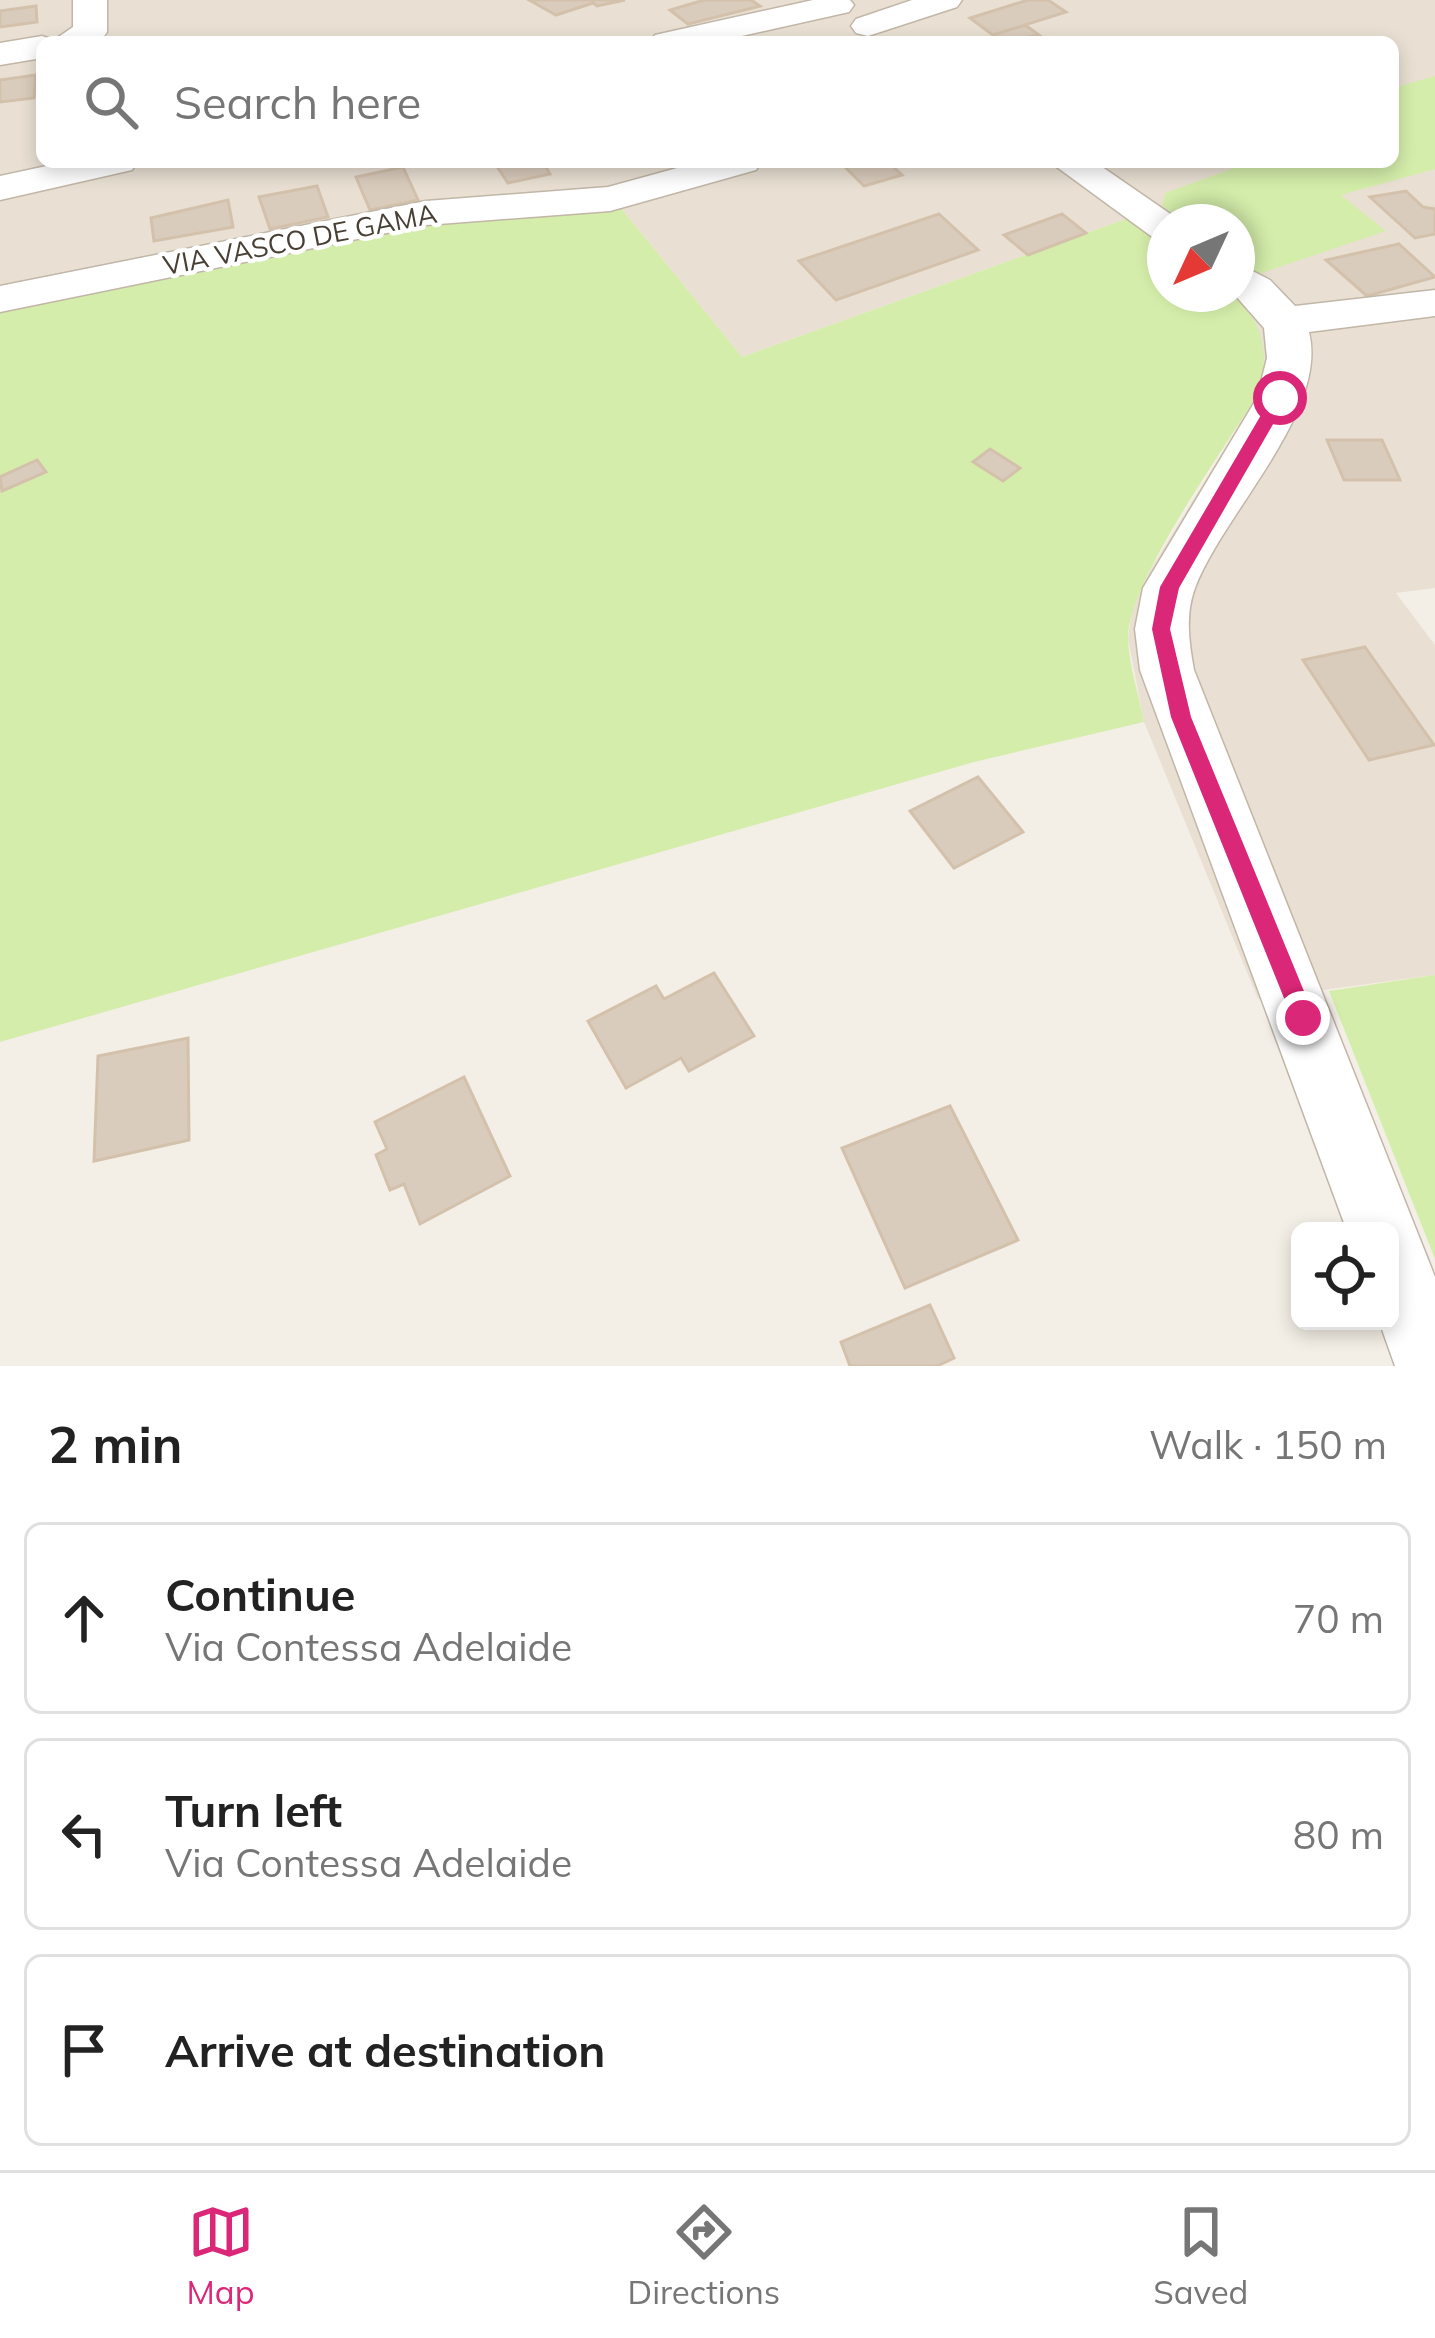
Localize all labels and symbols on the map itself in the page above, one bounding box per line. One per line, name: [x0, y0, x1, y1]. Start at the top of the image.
street label: VIA VASCO DE GAMA: [160, 196, 440, 282]
north arrow: [1147, 204, 1255, 312]
route start: [1253, 371, 1307, 425]
route end: [1276, 991, 1330, 1045]

